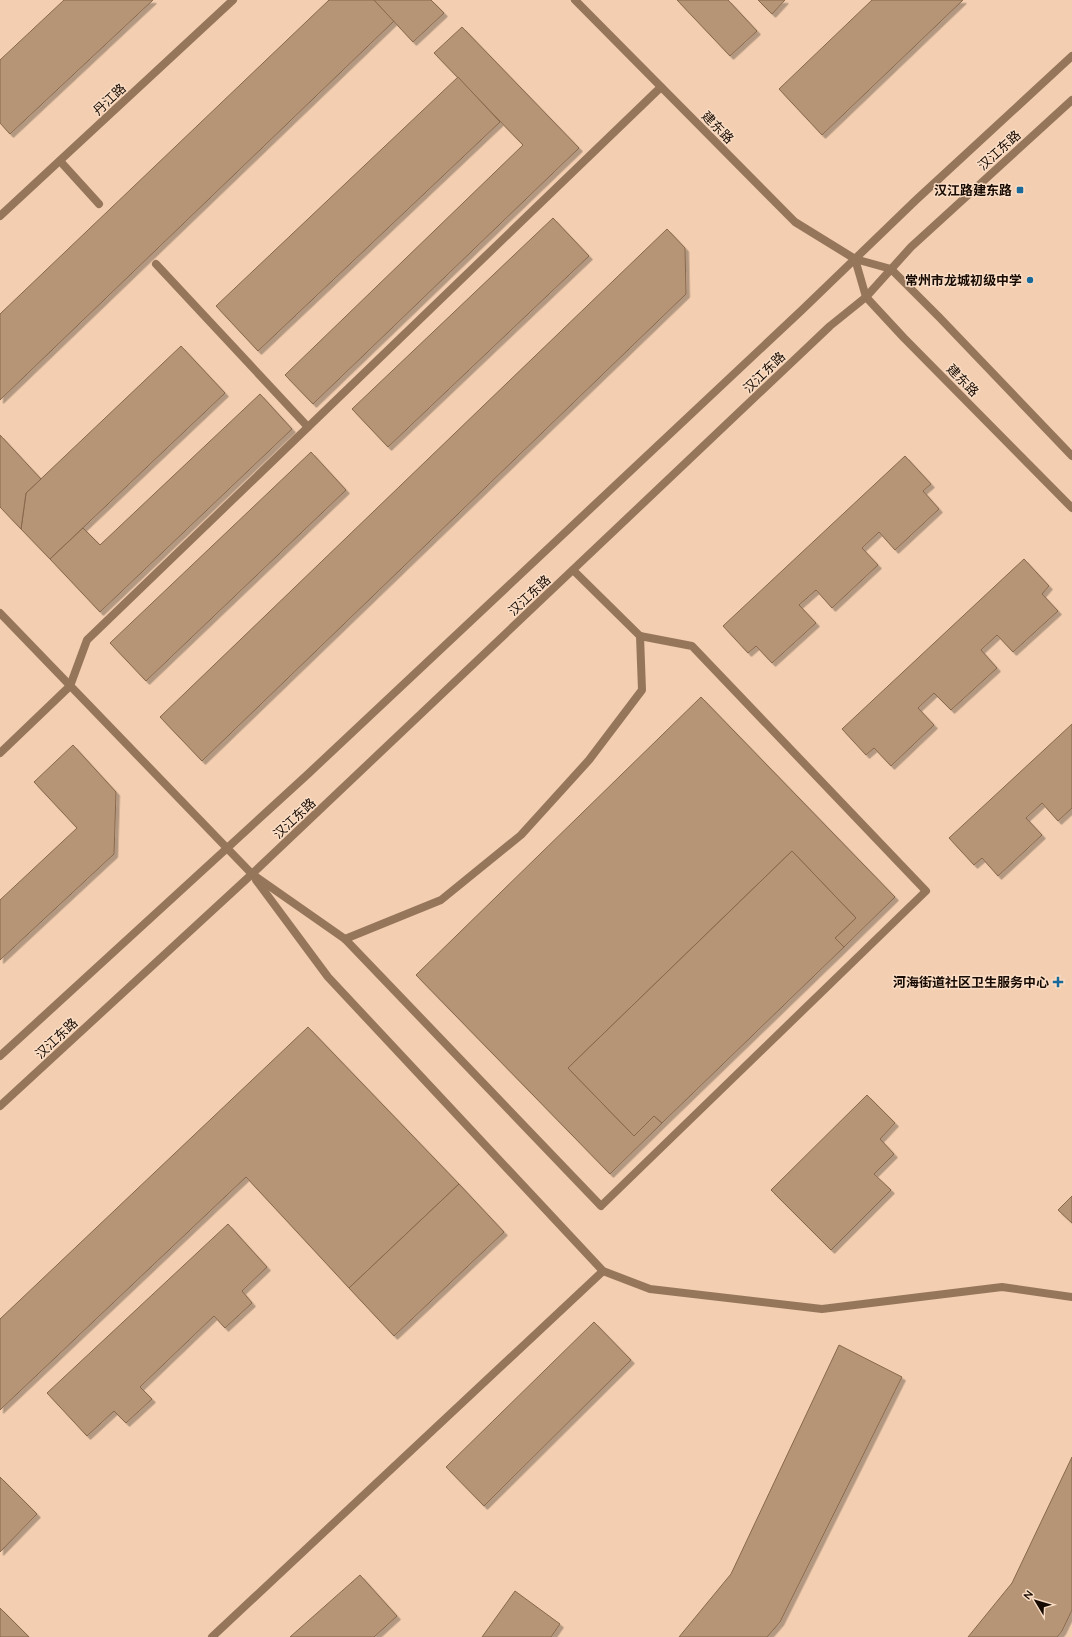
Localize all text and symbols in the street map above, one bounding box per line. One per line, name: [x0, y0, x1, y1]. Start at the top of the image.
street label: 丹江路: [89, 80, 129, 118]
street label: 建东路: [699, 108, 737, 146]
street label: 汉江东路: [974, 127, 1024, 173]
place label: 汉江路建东路: [934, 182, 1012, 198]
marker: 汉江路建东路: [1015, 185, 1025, 195]
place label: 常州市龙城初级中学: [905, 272, 1022, 288]
marker: 常州市龙城初级中学: [1025, 275, 1035, 285]
street label: 汉江东路: [740, 348, 788, 396]
street label: 建东路: [944, 361, 982, 399]
street label: 汉江东路: [505, 571, 553, 619]
street label: 汉江东路: [270, 794, 318, 842]
place label: 河海街道社区卫生服务中心: [893, 974, 1049, 990]
marker: 河海街道社区卫生服务中心: [1052, 976, 1064, 988]
street label: 汉江东路: [32, 1014, 80, 1062]
north arrow: [1016, 1581, 1056, 1621]
text: N: [1020, 1587, 1036, 1602]

